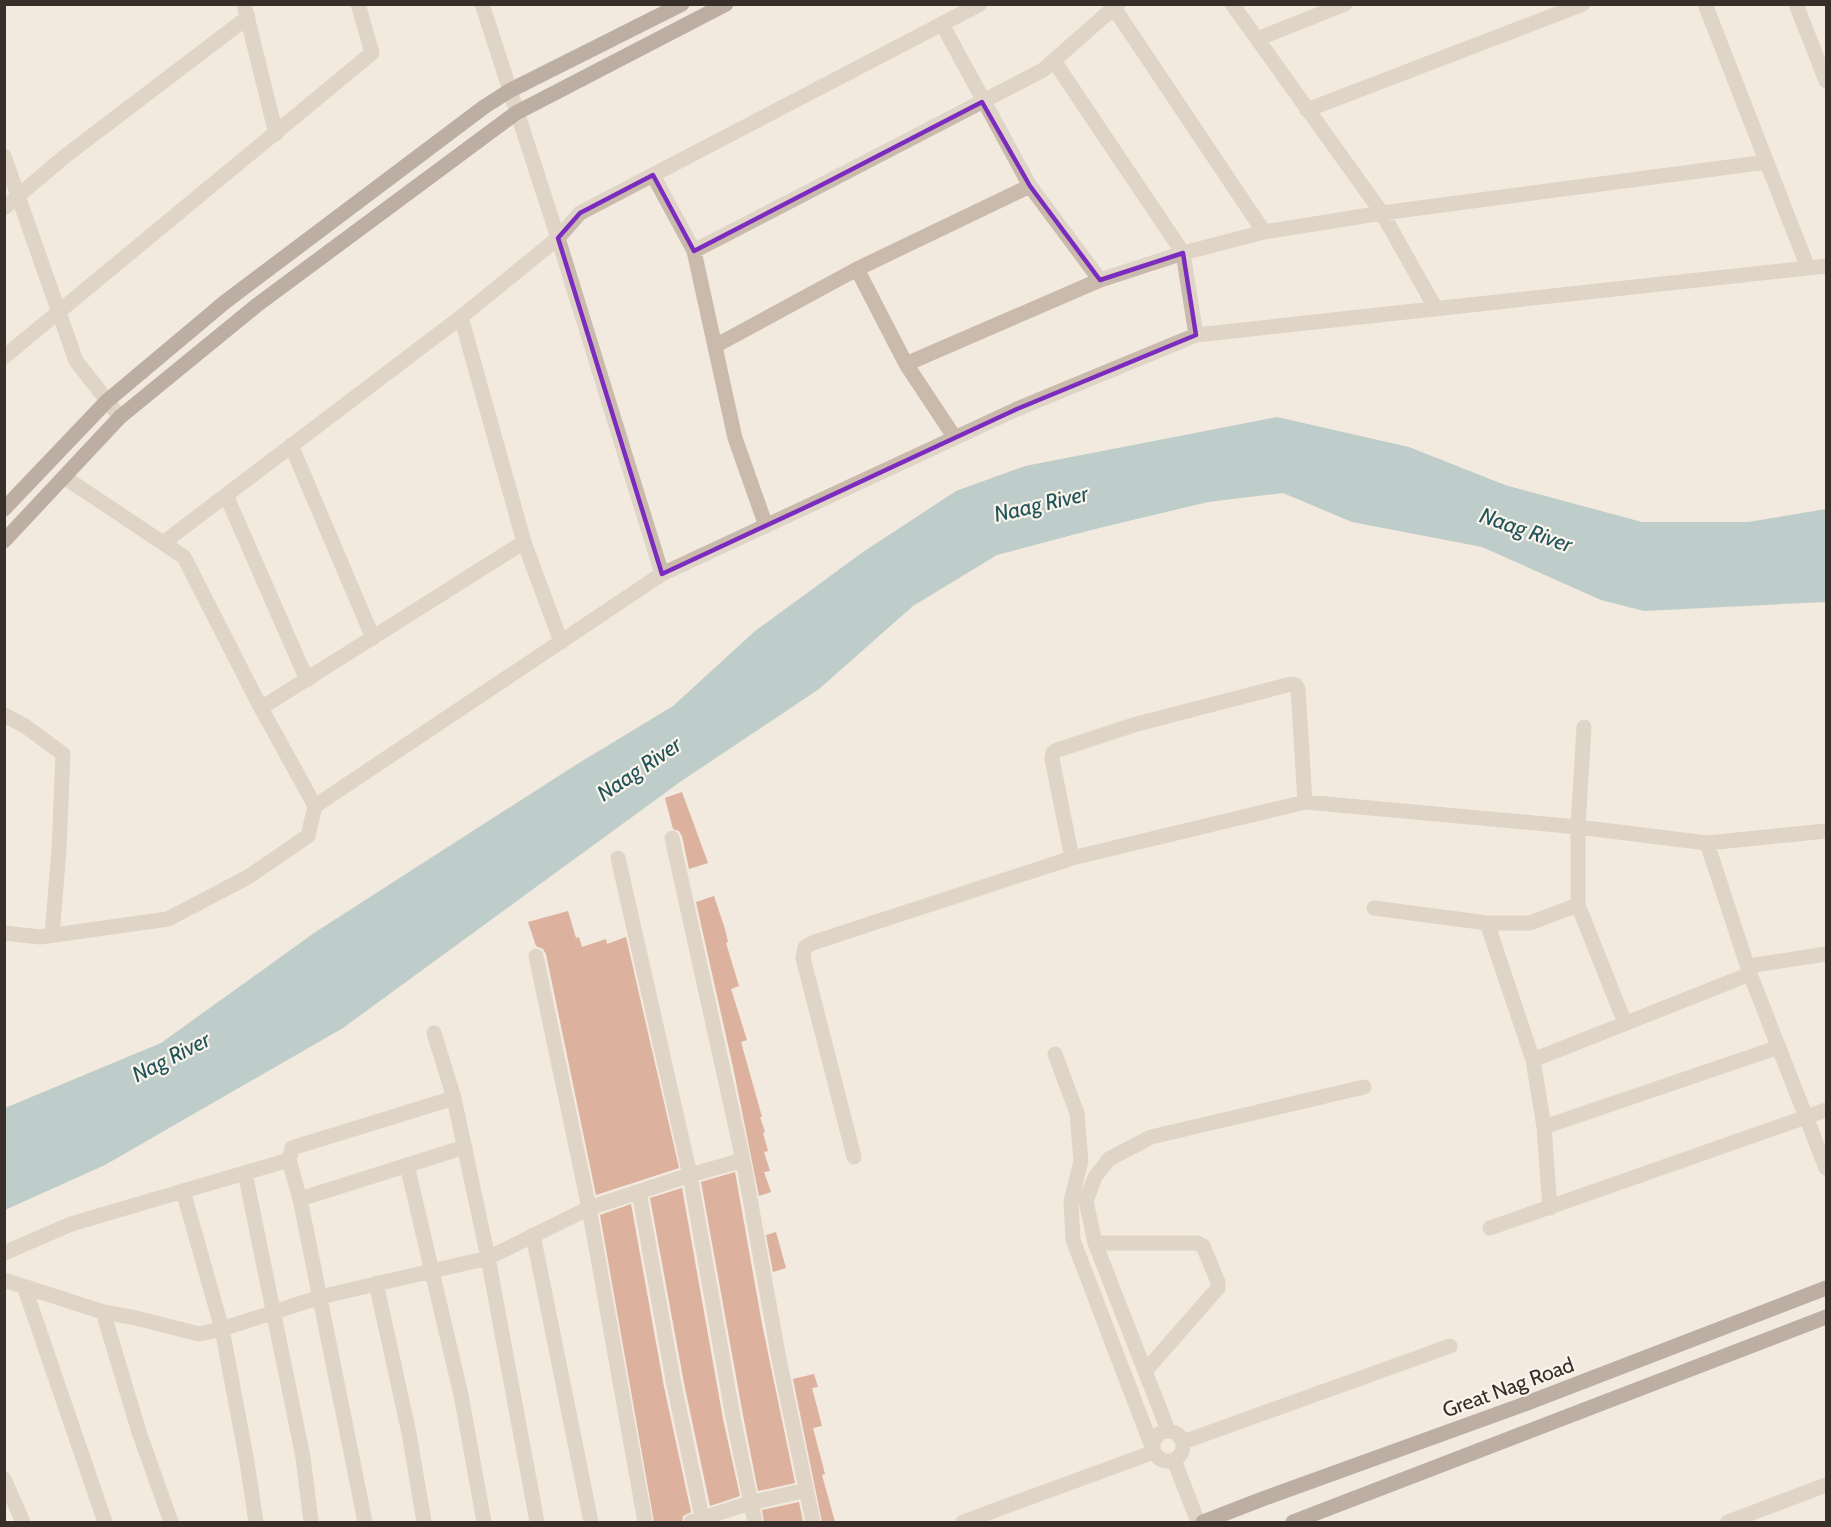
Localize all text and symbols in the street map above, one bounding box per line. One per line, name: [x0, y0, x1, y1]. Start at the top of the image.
water label: Naag River: [991, 480, 1092, 528]
water label: Naag River: [1476, 502, 1577, 559]
water label: Naag River: [592, 730, 687, 807]
water label: Nag River: [127, 1025, 216, 1088]
street label: Great Nag Road: [1439, 1352, 1577, 1422]

